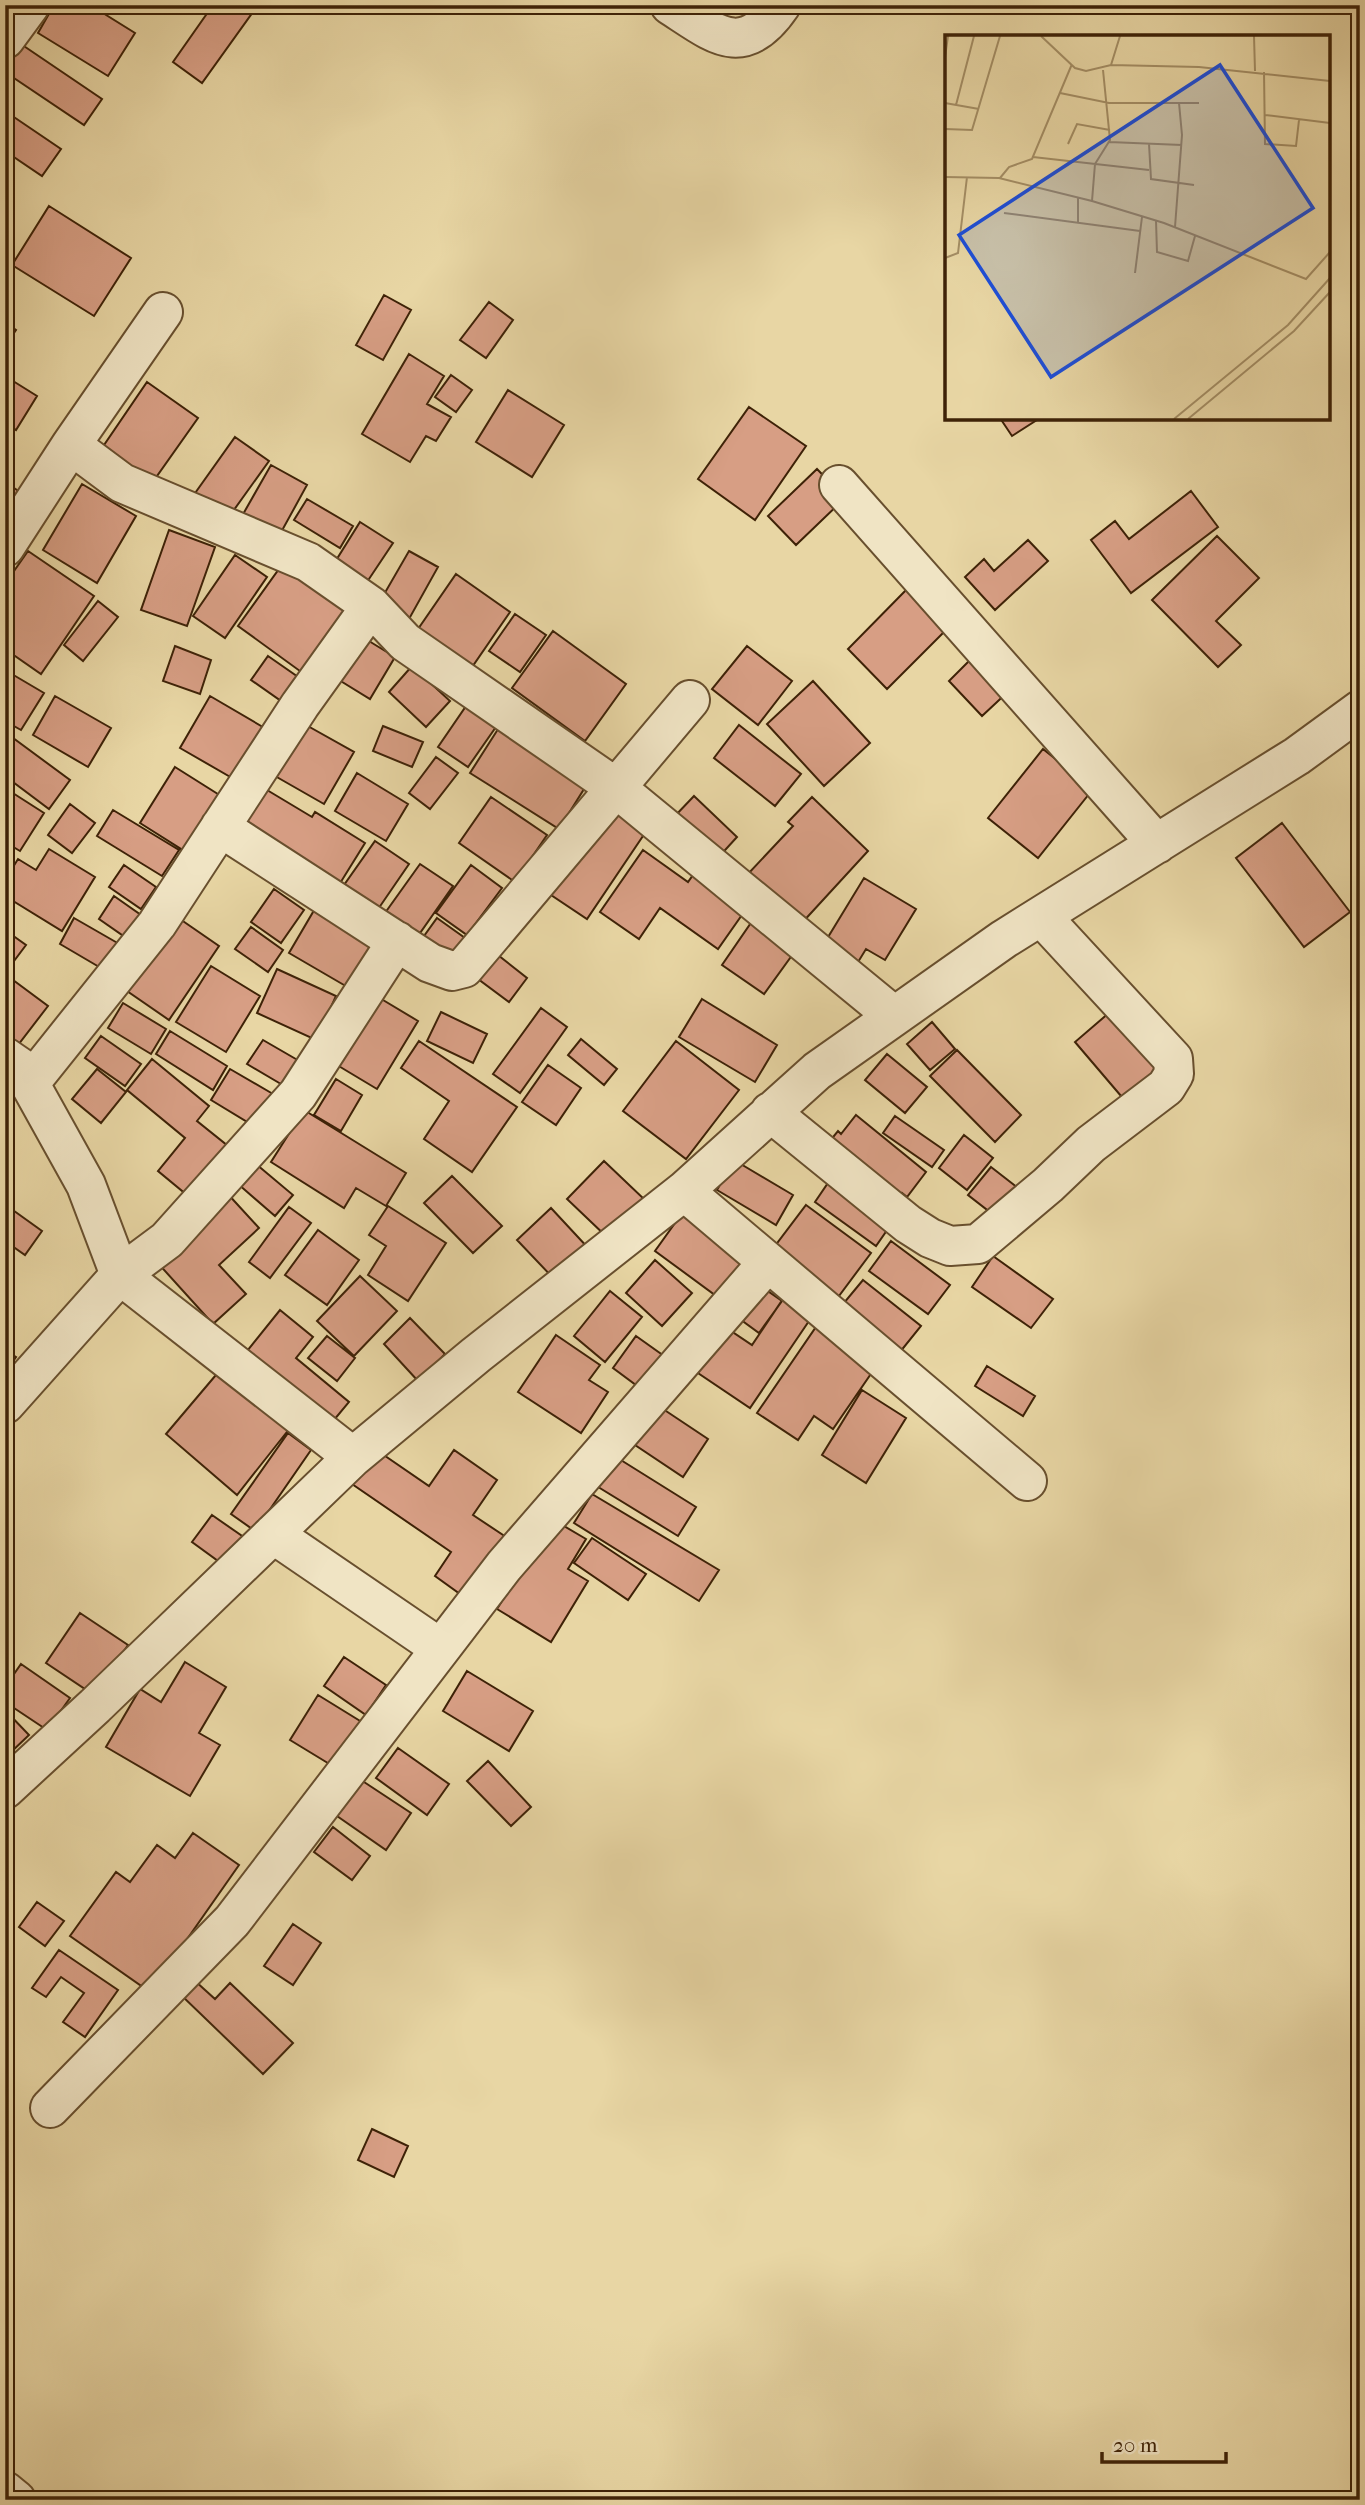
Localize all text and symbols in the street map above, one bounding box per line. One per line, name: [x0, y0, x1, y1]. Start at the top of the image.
inset map: [945, 35, 1330, 420]
scale bar: [1102, 2421, 1227, 2465]
text: 20 m: [1113, 2433, 1158, 2457]

